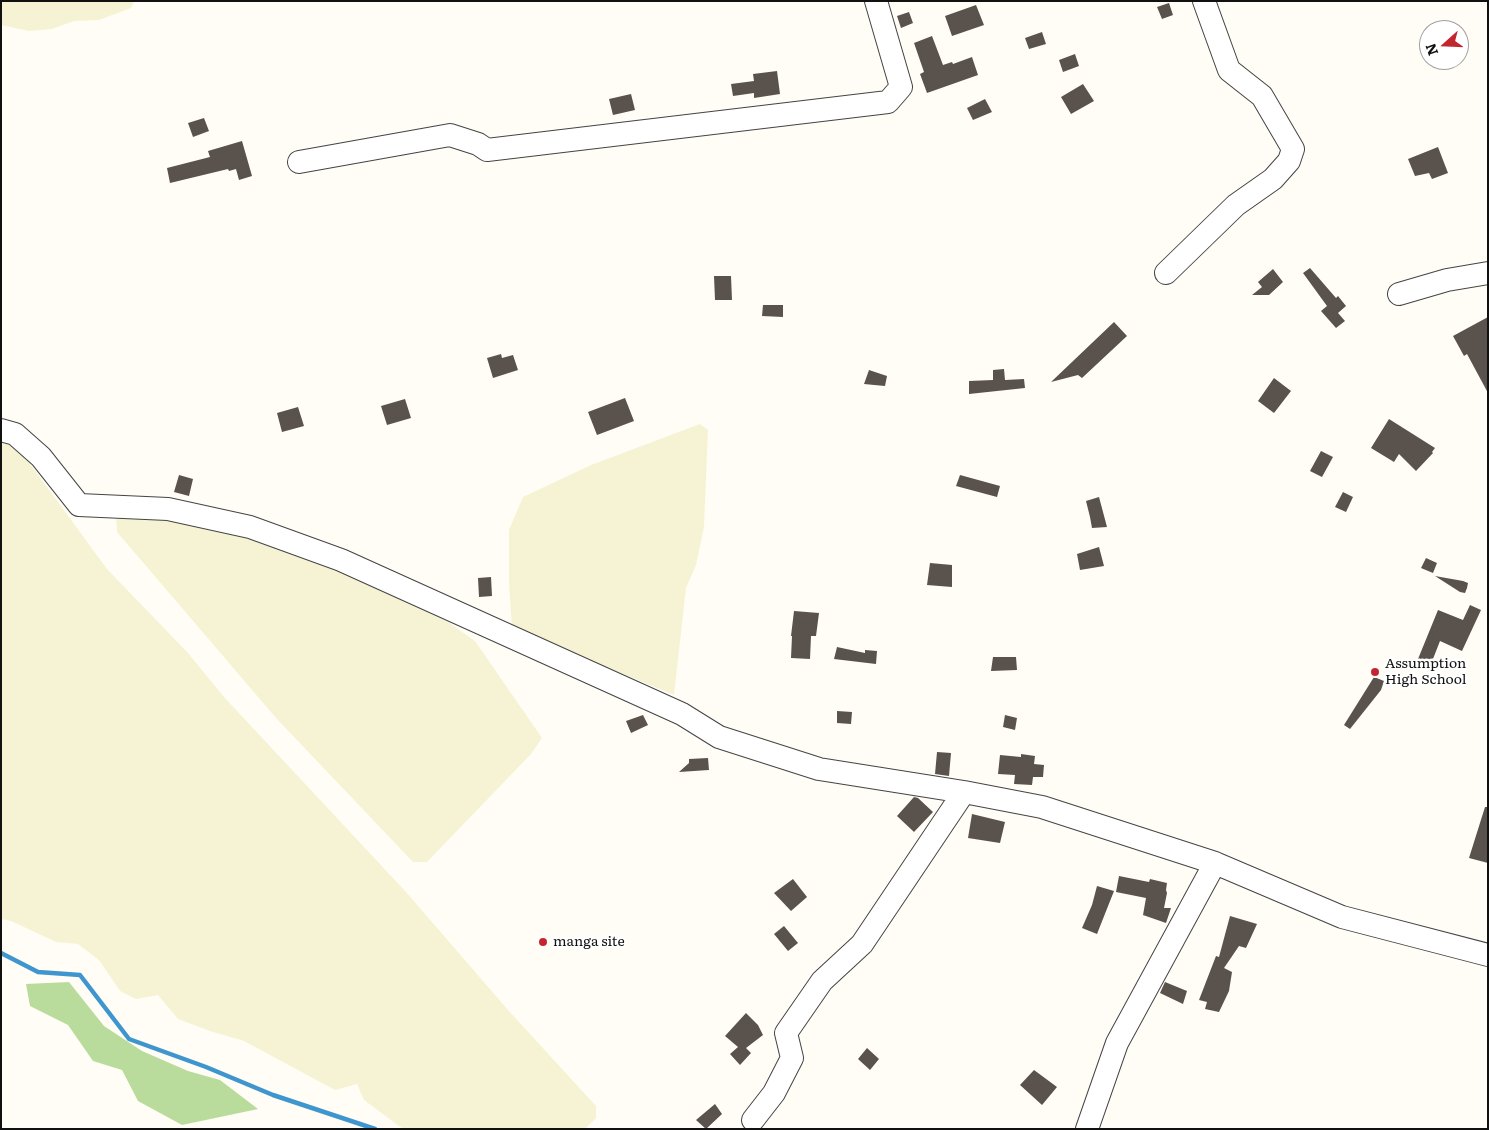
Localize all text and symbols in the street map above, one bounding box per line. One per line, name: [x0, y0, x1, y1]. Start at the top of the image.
north arrow: [1419, 20, 1469, 70]
text: N: [1419, 41, 1442, 59]
place label: Assumption High School: [1385, 656, 1466, 689]
marker: Assumption High School: [1369, 666, 1381, 678]
place label: manga site: [553, 934, 625, 950]
marker: manga site: [537, 936, 549, 948]

